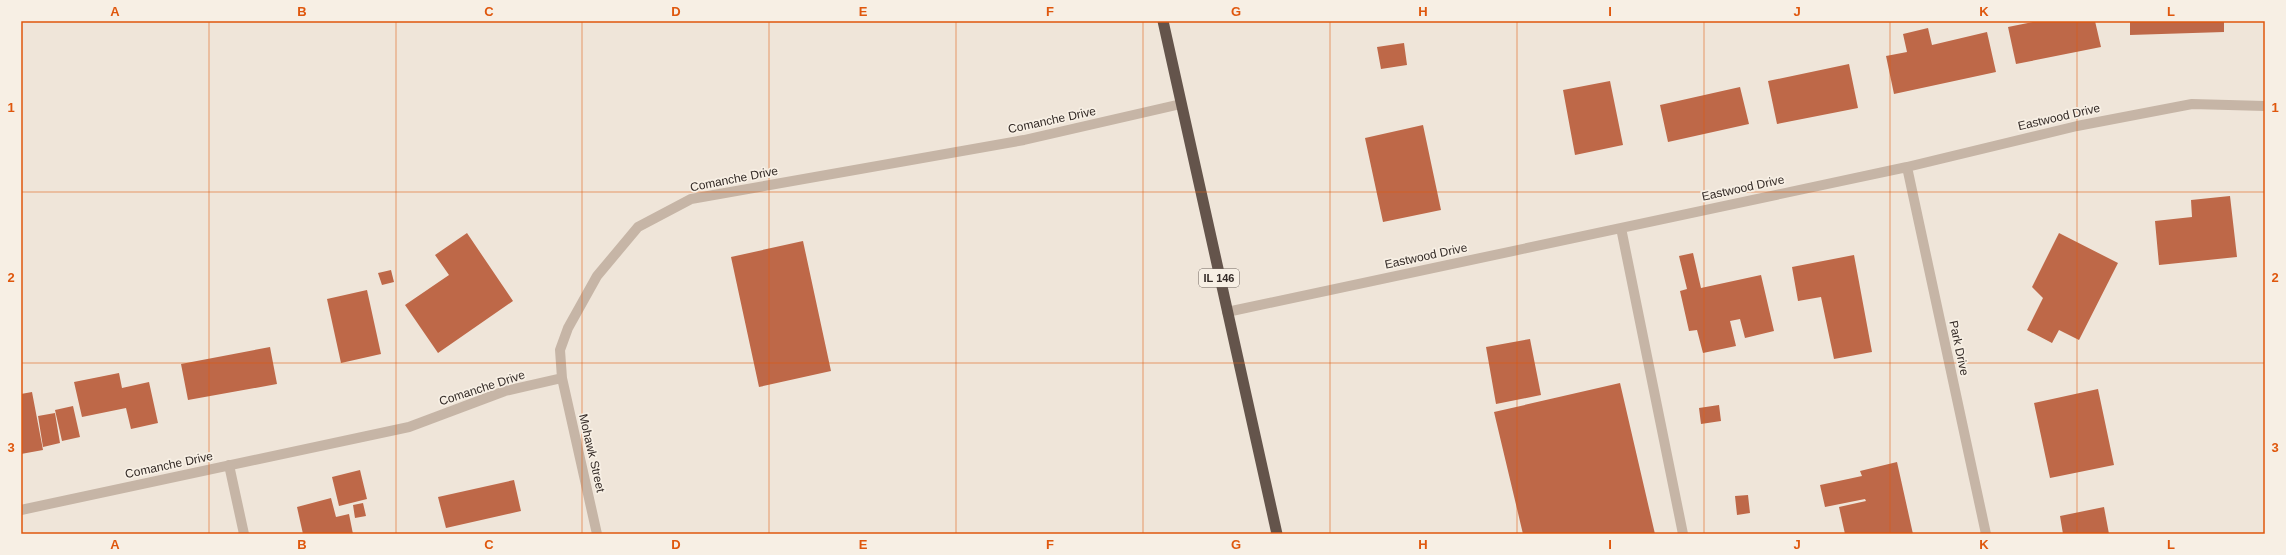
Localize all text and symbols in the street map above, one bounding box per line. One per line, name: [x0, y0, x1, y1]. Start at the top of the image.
text: A: [110, 4, 120, 19]
text: B: [297, 4, 307, 19]
text: C: [484, 4, 494, 19]
text: D: [671, 4, 681, 19]
text: E: [859, 4, 868, 19]
text: F: [1046, 4, 1054, 19]
text: G: [1231, 4, 1241, 19]
text: H: [1418, 4, 1428, 19]
text: I: [1608, 4, 1612, 19]
text: J: [1793, 4, 1801, 19]
text: K: [1979, 4, 1989, 19]
text: L: [2167, 4, 2175, 19]
text: 1: [7, 100, 15, 115]
text: 1: [2271, 100, 2279, 115]
street label: Eastwood Drive: [2016, 101, 2102, 133]
street label: Comanche Drive: [1007, 104, 1097, 136]
street label: Comanche Drive: [689, 164, 780, 194]
street label: Eastwood Drive: [1700, 172, 1786, 204]
street label: Eastwood Drive: [1383, 240, 1469, 272]
road number: IL 146: [1199, 269, 1239, 287]
text: 2: [7, 270, 15, 285]
text: 2: [2271, 270, 2279, 285]
street label: Park Drive: [1946, 319, 1972, 377]
street label: Comanche Drive: [437, 367, 527, 408]
street label: Mohawk Street: [576, 412, 608, 494]
text: 3: [7, 440, 15, 455]
text: 3: [2271, 440, 2279, 455]
street label: Comanche Drive: [124, 449, 214, 481]
text: A: [110, 537, 120, 552]
text: B: [297, 537, 307, 552]
text: C: [484, 537, 494, 552]
text: D: [671, 537, 681, 552]
text: E: [859, 537, 868, 552]
text: F: [1046, 537, 1054, 552]
text: G: [1231, 537, 1241, 552]
text: H: [1418, 537, 1428, 552]
text: I: [1608, 537, 1612, 552]
text: J: [1793, 537, 1801, 552]
text: K: [1979, 537, 1989, 552]
text: L: [2167, 537, 2175, 552]

